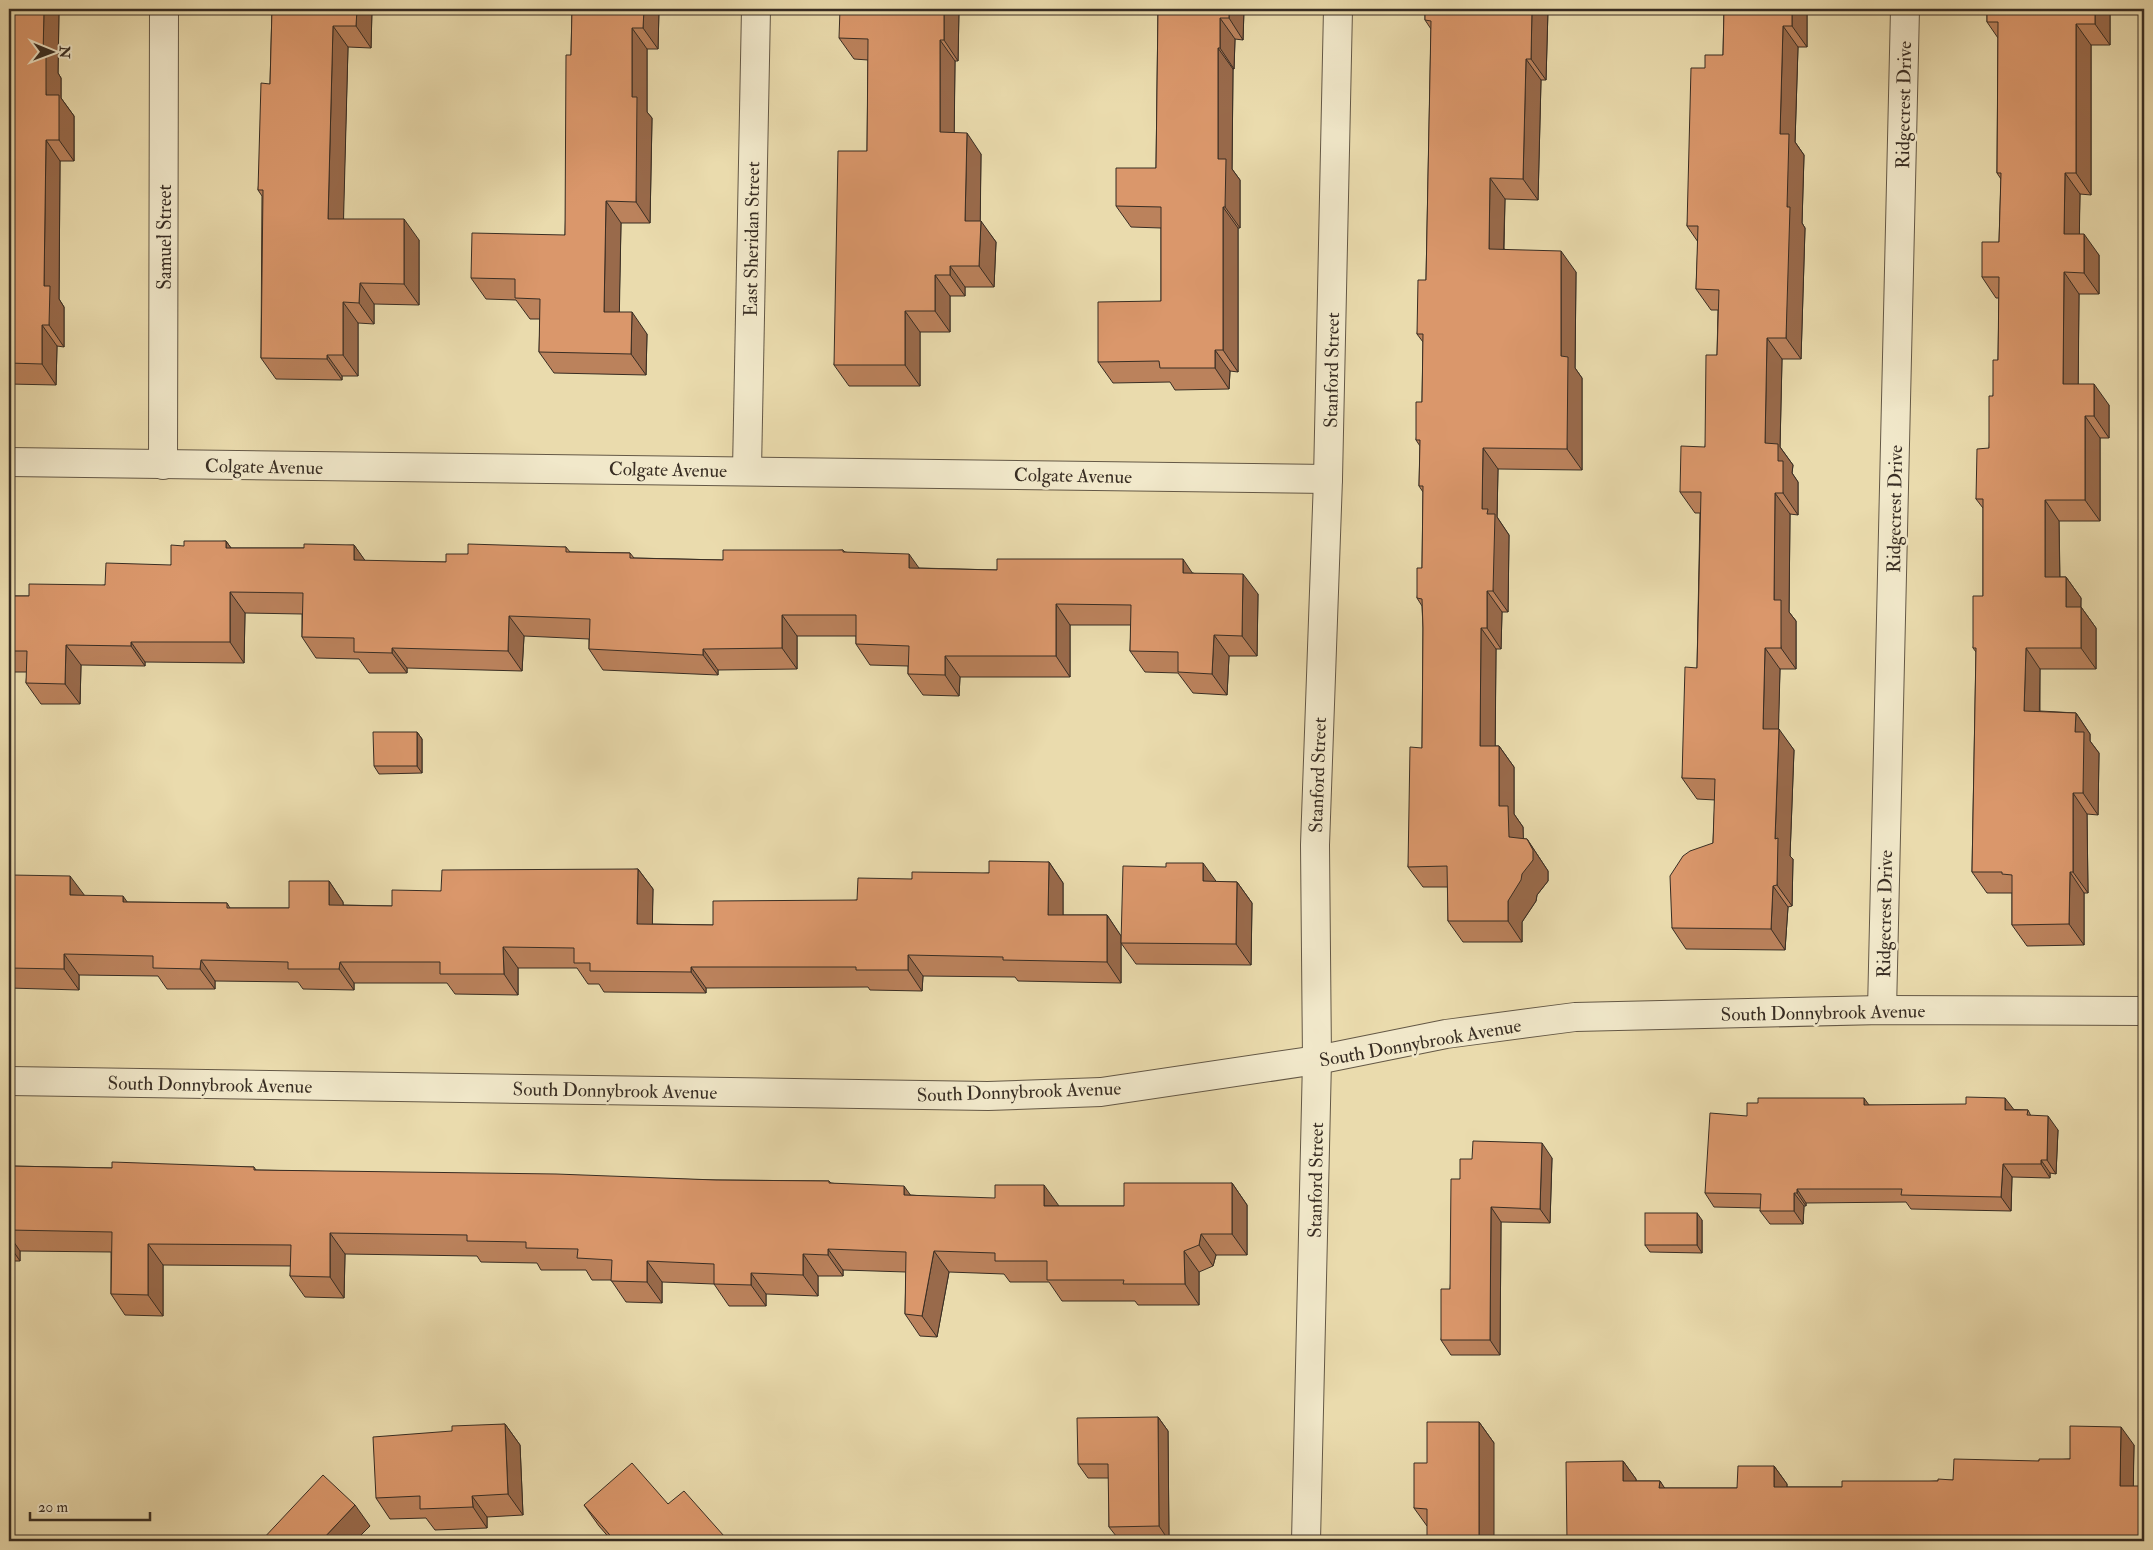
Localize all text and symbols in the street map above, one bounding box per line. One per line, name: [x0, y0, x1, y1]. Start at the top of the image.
north arrow: [28, 28, 78, 78]
street label: Ridgecrest Drive: [1891, 41, 1917, 169]
text: N: [56, 45, 73, 59]
street label: East Sheridan Street: [739, 161, 765, 317]
street label: Samuel Street: [153, 184, 177, 290]
street label: Stanford Street: [1319, 312, 1345, 428]
street label: Ridgecrest Drive: [1882, 445, 1908, 573]
street label: Colgate Avenue: [205, 454, 323, 480]
street label: Colgate Avenue: [609, 457, 727, 483]
street label: Colgate Avenue: [1014, 463, 1132, 489]
street label: Stanford Street: [1304, 717, 1332, 833]
street label: Ridgecrest Drive: [1872, 850, 1898, 978]
street label: South Donnybrook Avenue: [1721, 999, 1926, 1027]
street label: South Donnybrook Avenue: [1317, 1013, 1523, 1073]
street label: South Donnybrook Avenue: [107, 1071, 313, 1099]
street label: South Donnybrook Avenue: [916, 1076, 1122, 1108]
street label: South Donnybrook Avenue: [512, 1077, 718, 1105]
street label: Stanford Street: [1303, 1122, 1329, 1238]
scale bar: [30, 1490, 150, 1522]
text: 20 m: [38, 1498, 68, 1517]

